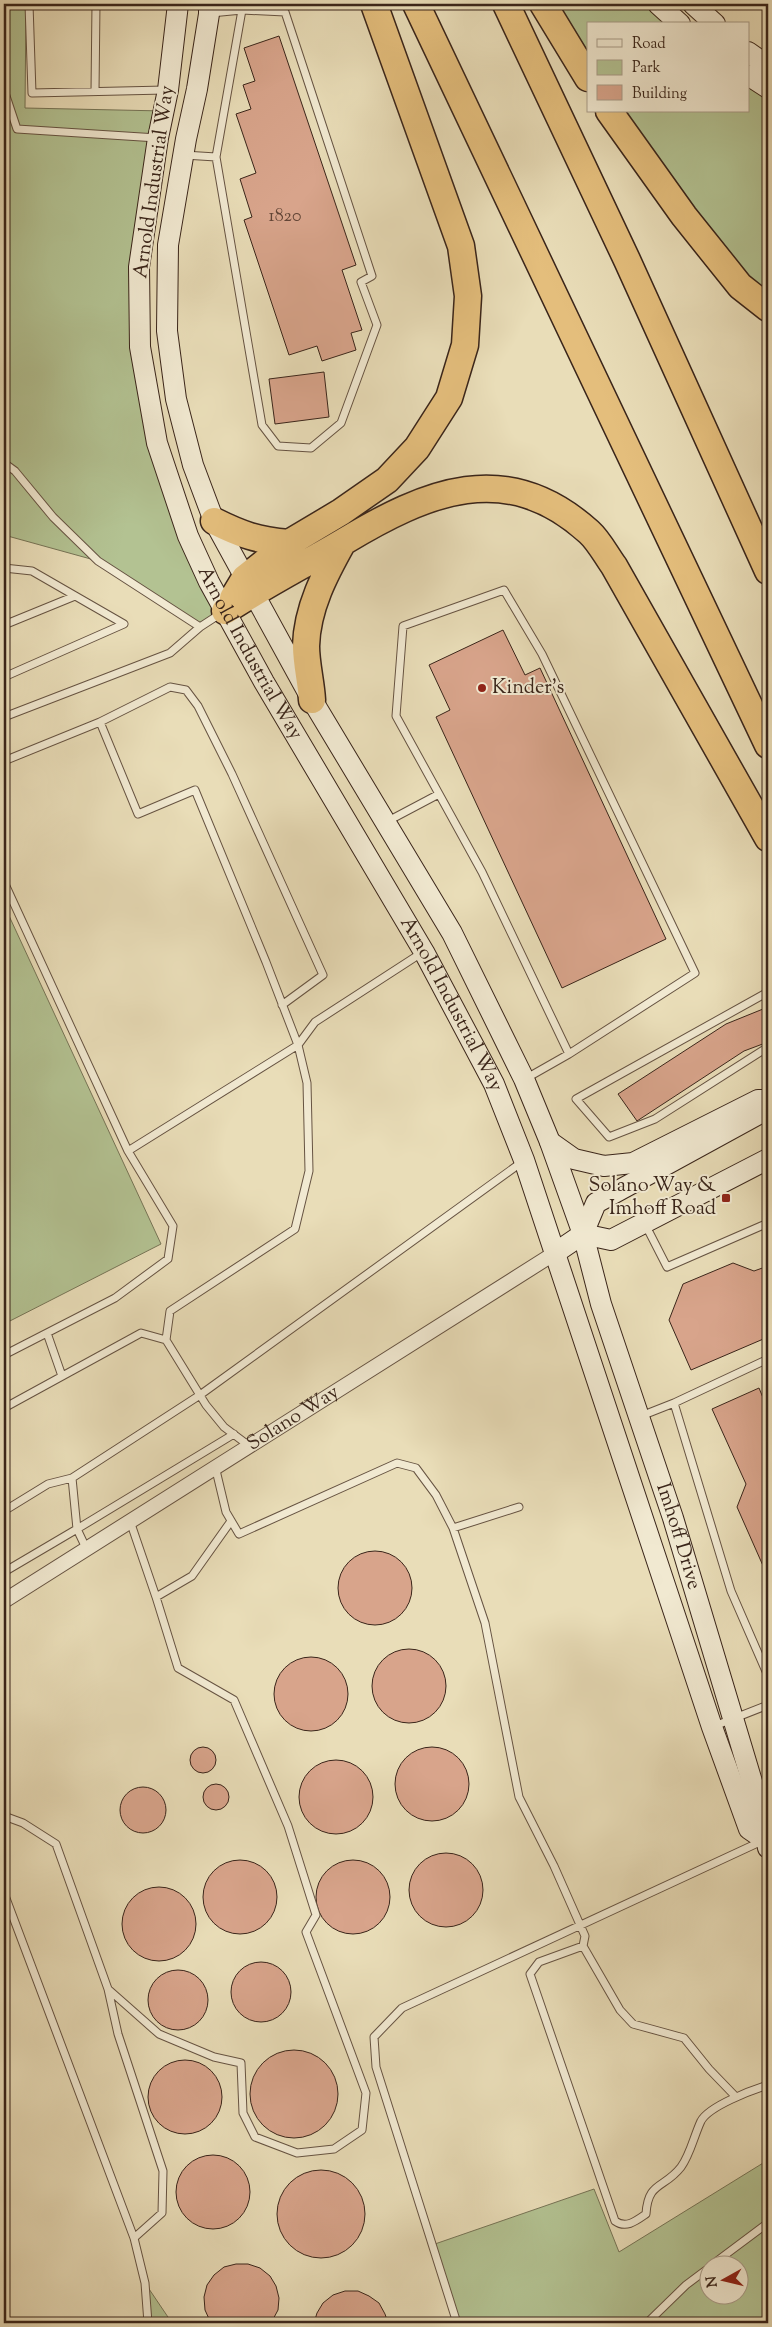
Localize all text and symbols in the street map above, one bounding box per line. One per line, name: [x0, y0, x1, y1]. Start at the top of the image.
legend: [587, 22, 750, 112]
text: Road: [632, 34, 666, 55]
text: Park: [632, 58, 661, 79]
street label: Arnold Industrial Way: [127, 84, 183, 280]
text: Building: [632, 84, 687, 105]
house number: 1820: [269, 204, 301, 230]
street label: Arnold Industrial Way: [189, 562, 310, 745]
place label: Kinder's: [492, 674, 564, 703]
marker: Kinder's: [476, 682, 488, 694]
street label: Arnold Industrial Way: [392, 912, 510, 1096]
place label: Solano Way & Imhoff Road: [588, 1172, 716, 1224]
marker: Solano Way & Imhoff Road: [720, 1192, 732, 1204]
street label: Solano Way: [241, 1378, 345, 1459]
street label: Imhoff Drive: [648, 1479, 708, 1593]
north arrow: [700, 2254, 750, 2304]
text: N: [702, 2275, 724, 2288]

